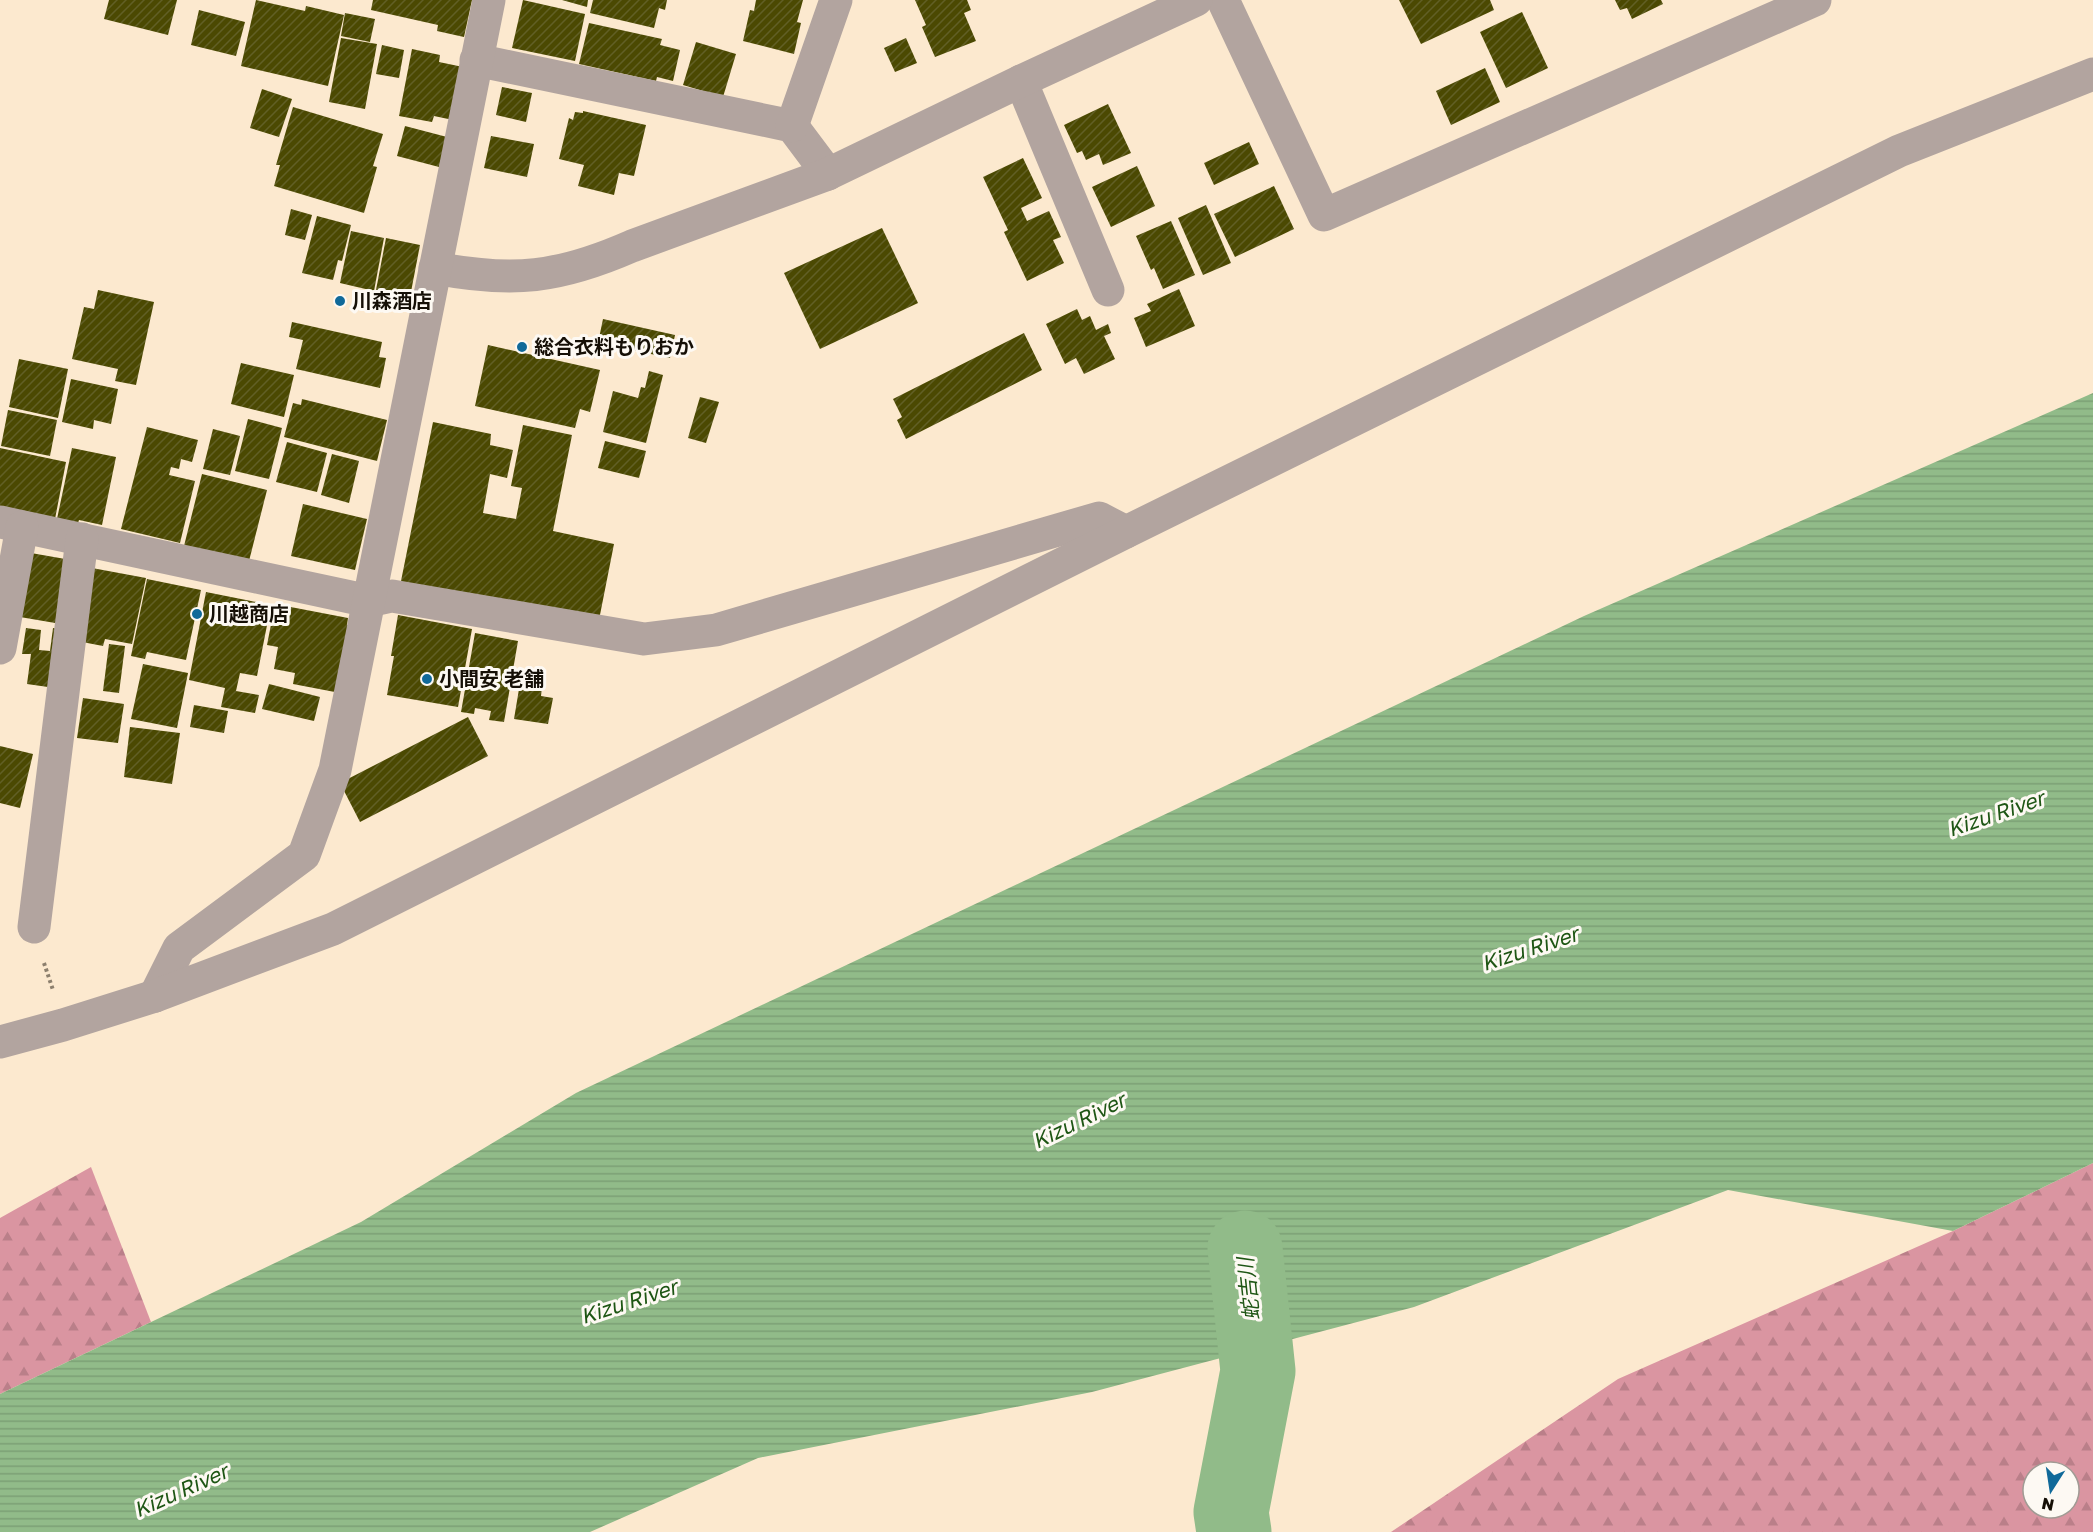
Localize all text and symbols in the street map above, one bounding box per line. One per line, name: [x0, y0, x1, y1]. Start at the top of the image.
place label: 川森酒店: [352, 288, 432, 312]
marker: 川森酒店: [333, 294, 347, 308]
place label: 総合衣料もりおか: [534, 334, 694, 358]
marker: 総合衣料もりおか: [515, 340, 529, 354]
place label: 川越商店: [209, 601, 289, 625]
marker: 川越商店: [190, 607, 204, 621]
place label: 小間安 老舗: [439, 666, 544, 690]
marker: 小間安 老舗: [420, 672, 434, 686]
water label: Kizu River: [1944, 784, 2050, 842]
water label: Kizu River: [1478, 919, 1584, 976]
water label: Kizu River: [1028, 1085, 1132, 1154]
water label: 蛇吉川: [1232, 1254, 1264, 1322]
water label: Kizu River: [577, 1272, 683, 1329]
water label: Kizu River: [129, 1457, 234, 1522]
north arrow: [2021, 1460, 2081, 1520]
text: N: [2040, 1494, 2056, 1516]

